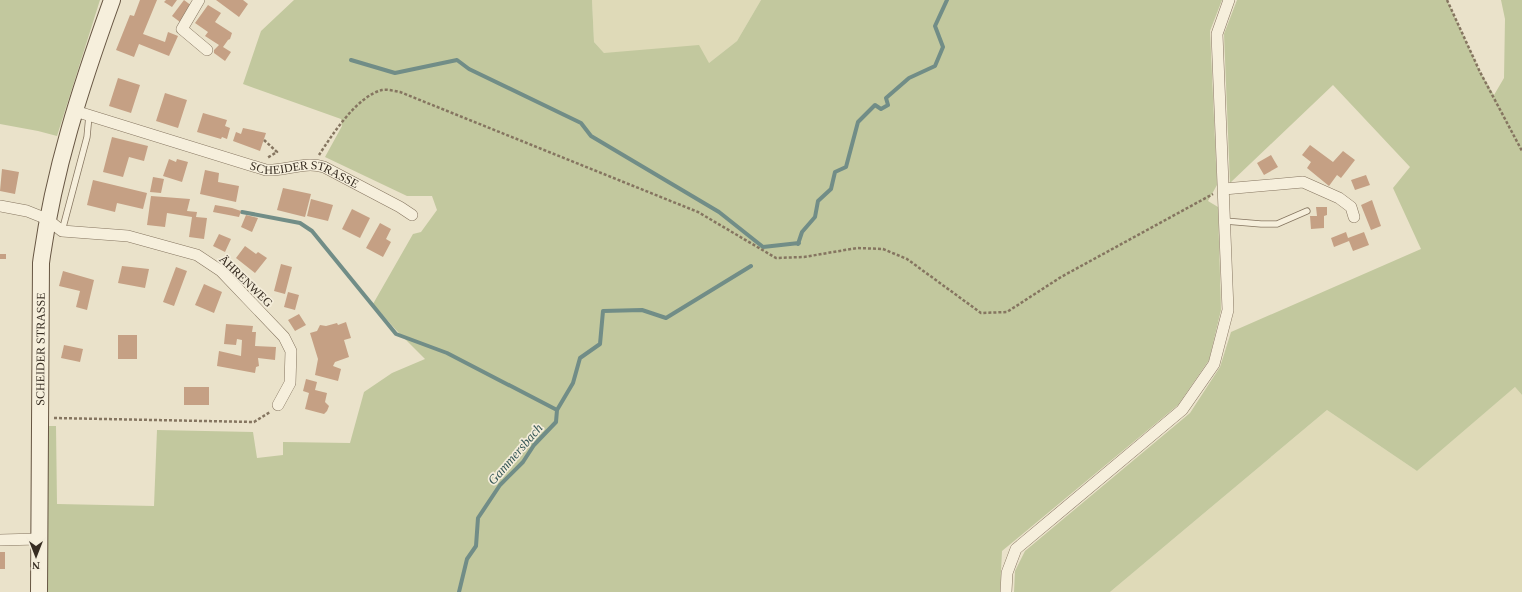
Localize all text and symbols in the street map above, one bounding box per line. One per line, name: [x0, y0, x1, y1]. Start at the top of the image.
street label: SCHEIDER STRASSE: [248, 158, 361, 191]
street label: ÄHRENWEG: [216, 252, 276, 310]
street label: SCHEIDER STRASSE: [33, 292, 48, 406]
water label: Gammersbach: [484, 420, 546, 488]
north arrow: [16, 536, 56, 576]
text: N: [32, 560, 40, 572]

